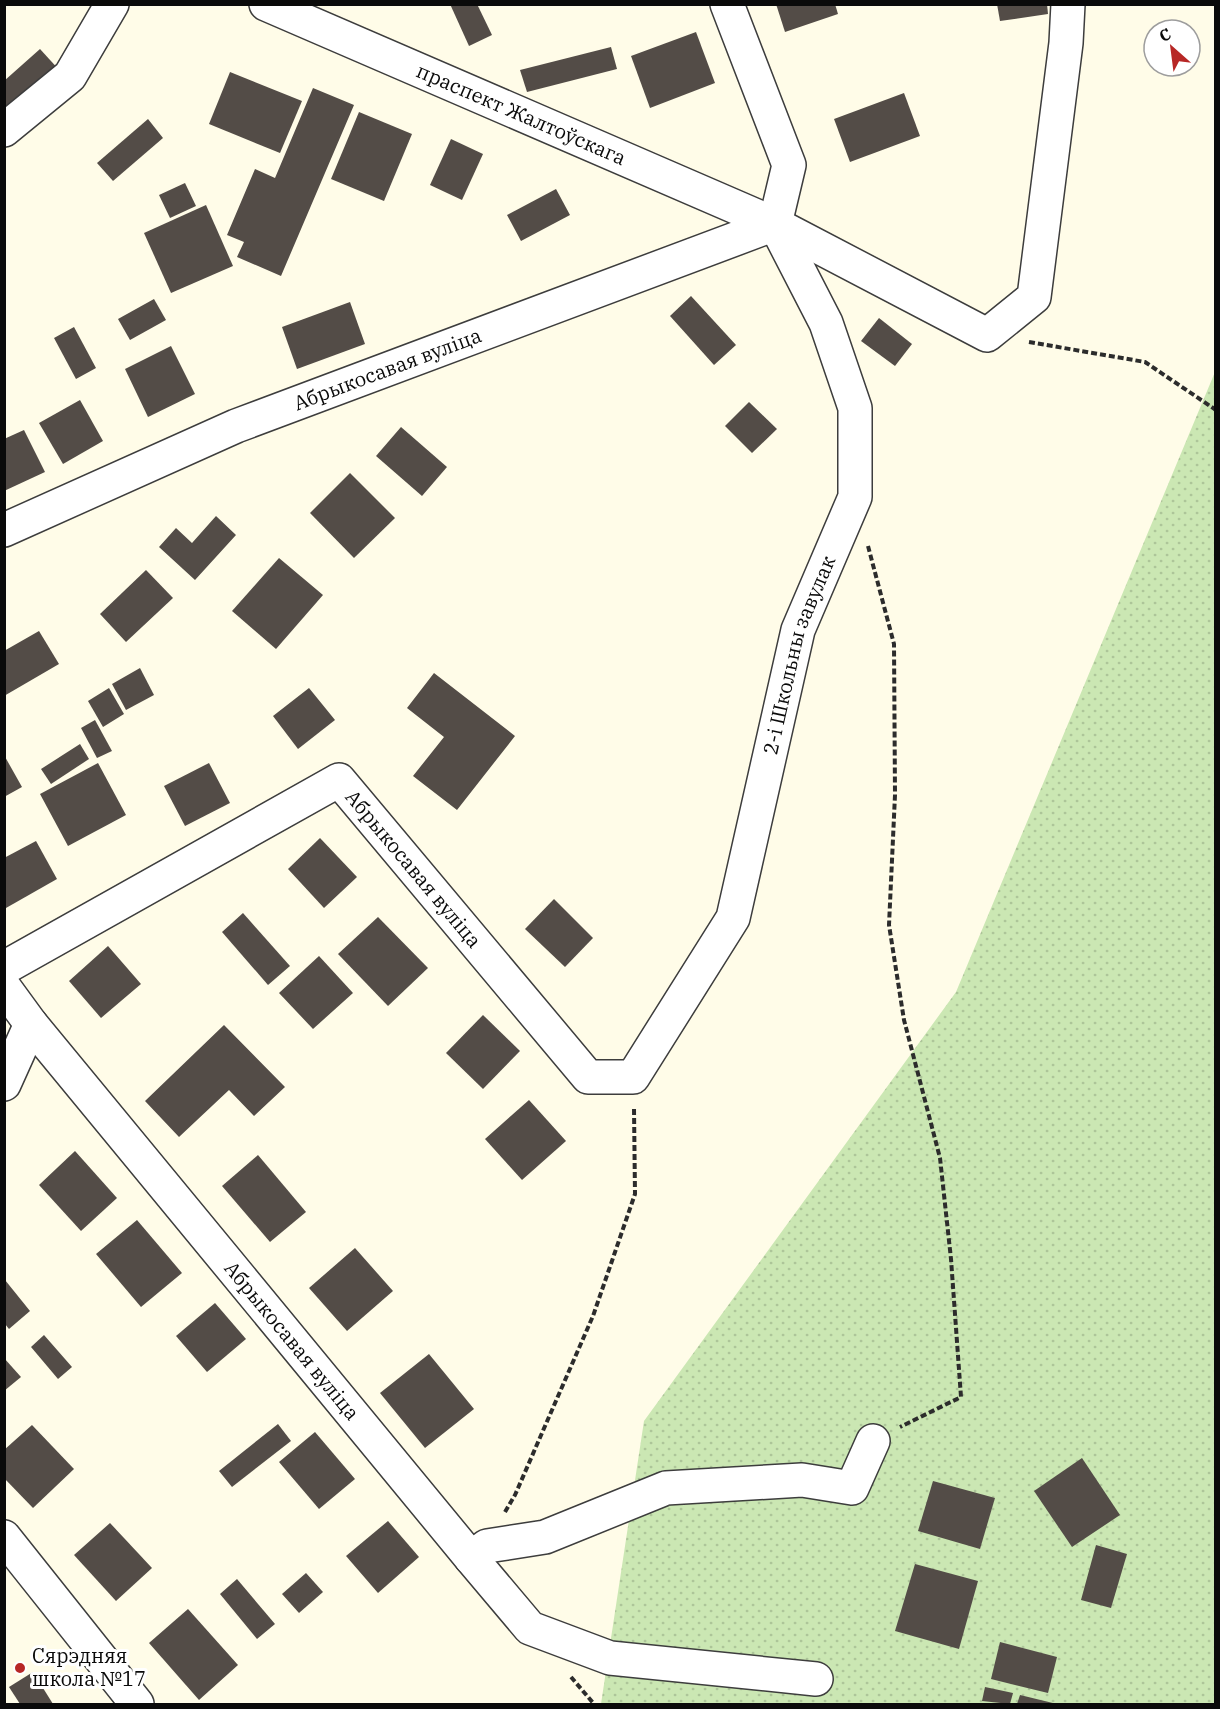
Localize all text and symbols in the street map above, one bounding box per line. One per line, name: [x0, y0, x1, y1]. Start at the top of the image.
north arrow: [1142, 18, 1202, 78]
text: С: [1156, 23, 1174, 46]
street label: праспект Жалтоўскага: [412, 57, 630, 171]
street label: Абрыкосавая вуліца: [290, 321, 485, 416]
street label: 2-і Школьны завулак: [756, 551, 841, 757]
street label: Абрыкосавая вуліца: [340, 784, 488, 953]
street label: Абрыкосавая вуліца: [219, 1255, 366, 1426]
place label: Сярэдняя школа №17: [32, 1642, 146, 1692]
marker: Сярэдняя школа №17: [13, 1661, 27, 1675]

